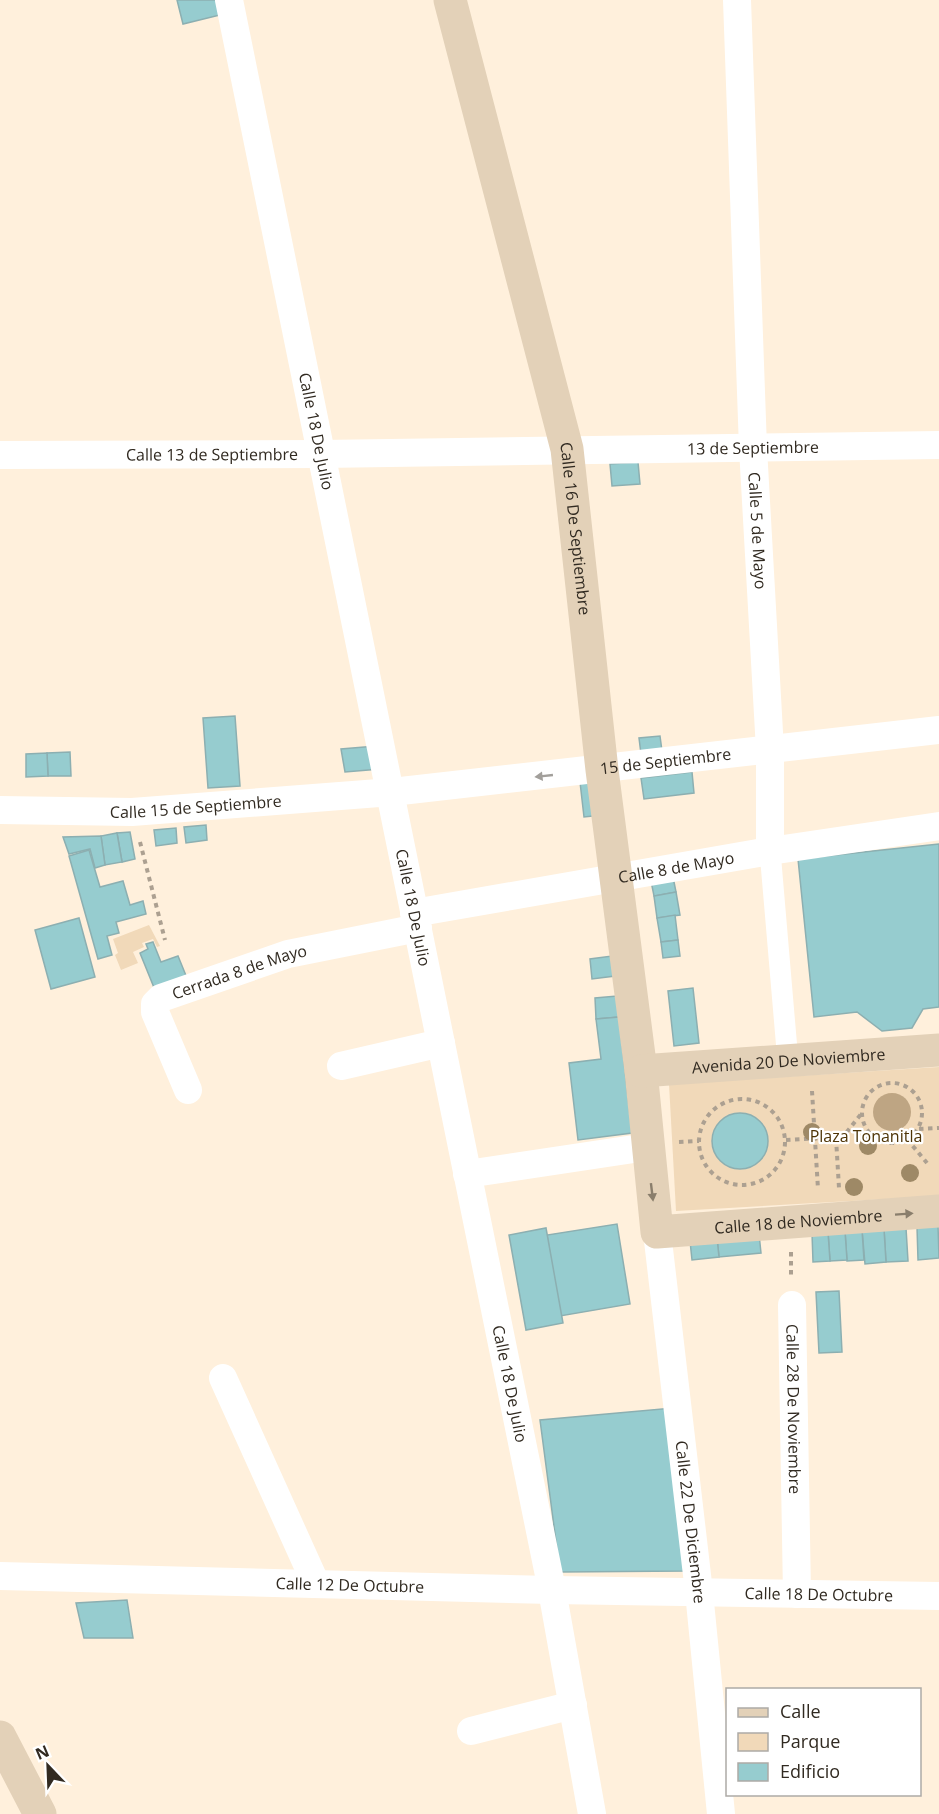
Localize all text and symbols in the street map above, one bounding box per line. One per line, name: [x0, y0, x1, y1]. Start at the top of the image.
street label: Calle 18 De Julio: [294, 371, 339, 492]
street label: 13 de Septiembre: [687, 436, 819, 460]
street label: Calle 16 De Septiembre: [555, 440, 596, 616]
street label: Calle 13 de Septiembre: [126, 443, 298, 466]
street label: Calle 5 de Mayo: [743, 471, 772, 590]
street label: 15 de Septiembre: [599, 743, 732, 779]
one-way arrow: [534, 771, 553, 781]
street label: Calle 15 de Septiembre: [110, 790, 282, 823]
street label: Calle 8 de Mayo: [616, 846, 736, 888]
street label: Calle 18 De Julio: [391, 847, 436, 968]
street label: Cerrada 8 de Mayo: [169, 939, 309, 1004]
street label: Avenida 20 De Noviembre: [691, 1043, 886, 1078]
park label: Plaza Tonanitla: [810, 1125, 922, 1147]
one-way arrow: [647, 1182, 657, 1201]
street label: Calle 18 de Noviembre: [714, 1204, 883, 1239]
one-way arrow: [894, 1209, 913, 1218]
street label: Calle 18 De Julio: [487, 1323, 533, 1444]
street label: Calle 28 De Noviembre: [781, 1324, 806, 1494]
street label: Calle 22 De Diciembre: [670, 1439, 711, 1605]
street label: Calle 12 De Octubre: [275, 1572, 424, 1598]
street label: Calle 18 De Octubre: [744, 1582, 893, 1606]
legend: [726, 1688, 921, 1796]
text: Calle: [780, 1699, 821, 1723]
text: Parque: [780, 1729, 840, 1753]
north arrow: [18, 1736, 78, 1796]
text: N: [32, 1740, 52, 1765]
text: Edificio: [780, 1759, 840, 1783]

